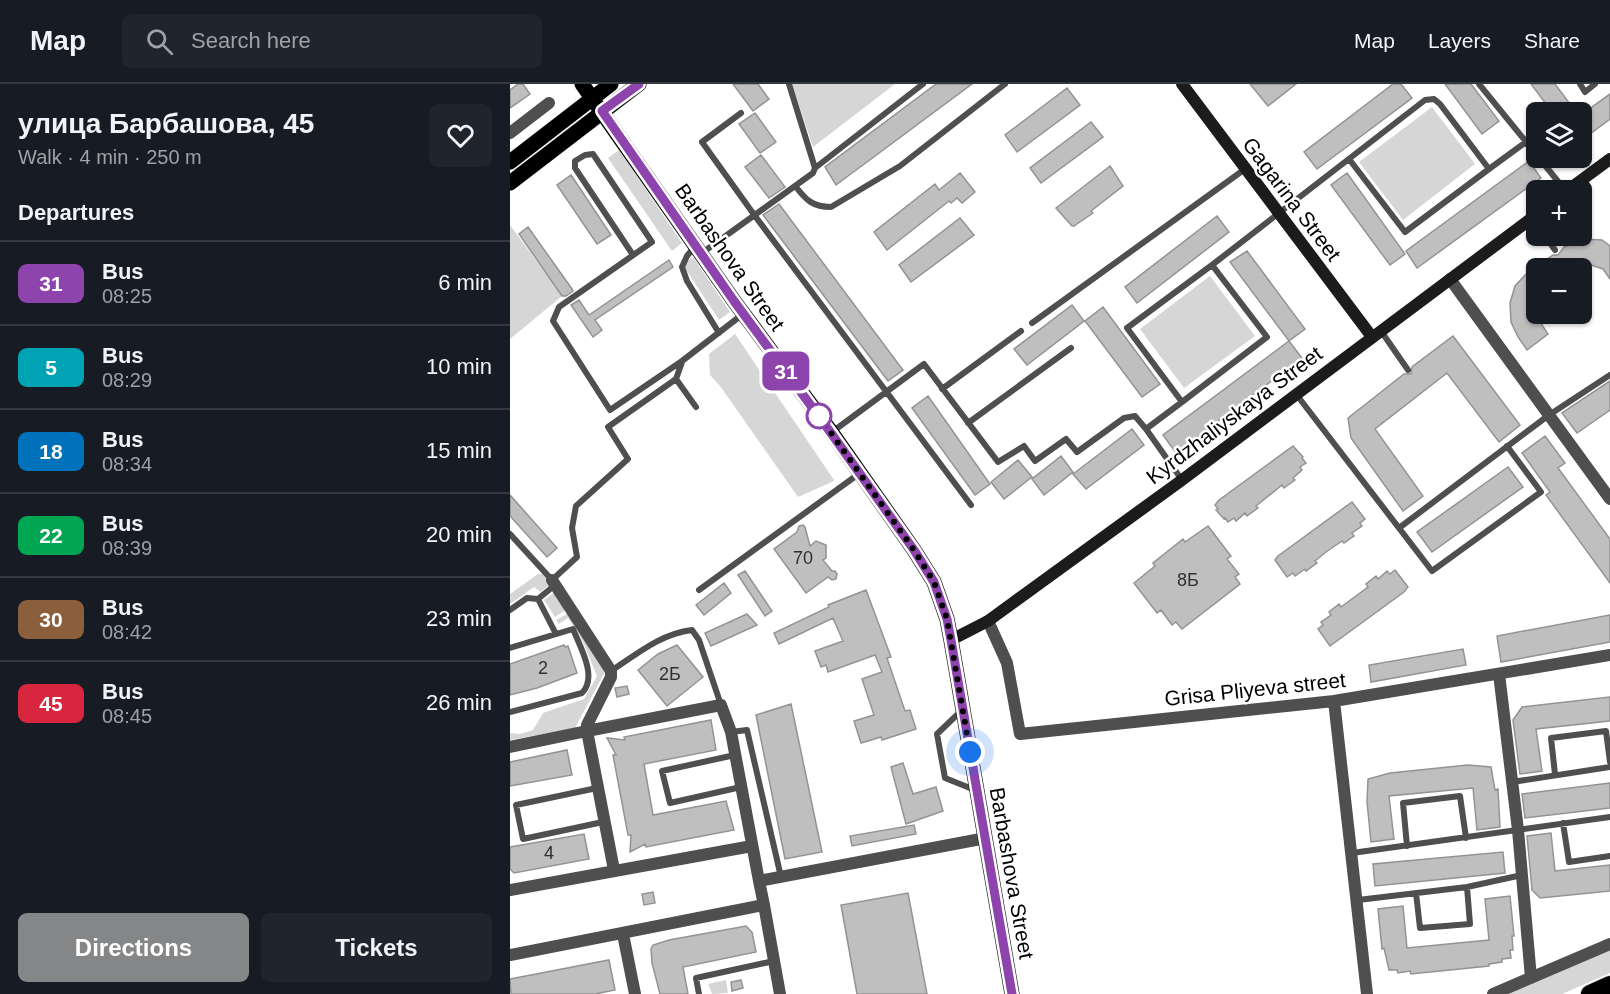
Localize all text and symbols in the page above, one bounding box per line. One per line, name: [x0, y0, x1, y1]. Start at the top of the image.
search box: [122, 14, 542, 68]
text: Map: [30, 25, 86, 56]
icon: search: [143, 25, 176, 58]
text: Search here: [191, 28, 311, 53]
text: Map: [1354, 29, 1395, 52]
text: Layers: [1428, 29, 1491, 52]
text: Share: [1524, 29, 1580, 52]
map controls: [1526, 102, 1592, 324]
button: layers: [1526, 102, 1592, 168]
button: heart: [429, 104, 492, 167]
text: улица Барбашова, 45: [18, 108, 314, 139]
street label: Gagarina Street: [1238, 133, 1346, 265]
text: Walk · 4 min · 250 m: [18, 146, 202, 168]
street label: Barbashova Street: [671, 179, 789, 335]
button: +: [1526, 180, 1592, 246]
text: Departures: [18, 200, 134, 225]
button: −: [1526, 258, 1592, 324]
text: Bus: [102, 259, 144, 284]
text: 6 min: [438, 270, 492, 295]
text: 31: [39, 272, 63, 295]
text: 08:25: [102, 285, 152, 307]
street label: Kyrdzhaliyskaya Street: [1142, 341, 1326, 488]
text: Bus: [102, 343, 144, 368]
line badge: 31: [759, 352, 813, 390]
text: 10 min: [426, 354, 492, 379]
text: 5: [45, 356, 57, 379]
text: 31: [774, 360, 798, 383]
text: 08:29: [102, 369, 152, 391]
unlabelled marker: [806, 403, 832, 429]
text: Bus: [102, 427, 144, 452]
text: 15 min: [426, 438, 492, 463]
text: 18: [39, 440, 63, 463]
text: 08:34: [102, 453, 152, 475]
text: Bus: [102, 511, 144, 536]
text: 20 min: [426, 522, 492, 547]
text: 22: [39, 524, 63, 547]
text: 08:39: [102, 537, 152, 559]
house number: 70: [793, 548, 813, 568]
house number: 8Б: [1177, 570, 1199, 590]
text: Bus: [102, 595, 144, 620]
text: 23 min: [426, 606, 492, 631]
text: 30: [39, 608, 63, 631]
text: 08:42: [102, 621, 152, 643]
house number: 2: [538, 658, 548, 678]
house number: 2Б: [659, 664, 681, 684]
street label: Grisa Pliyeva street: [1163, 668, 1347, 710]
text: Bus: [102, 679, 144, 704]
text: 26 min: [426, 690, 492, 715]
text: 45: [39, 692, 63, 715]
text: 08:45: [102, 705, 152, 727]
your location: [955, 737, 985, 767]
street label: Barbashova Street: [986, 785, 1038, 961]
house number: 4: [544, 843, 554, 863]
button: Directions: [18, 913, 249, 982]
button: Tickets: [261, 913, 492, 982]

